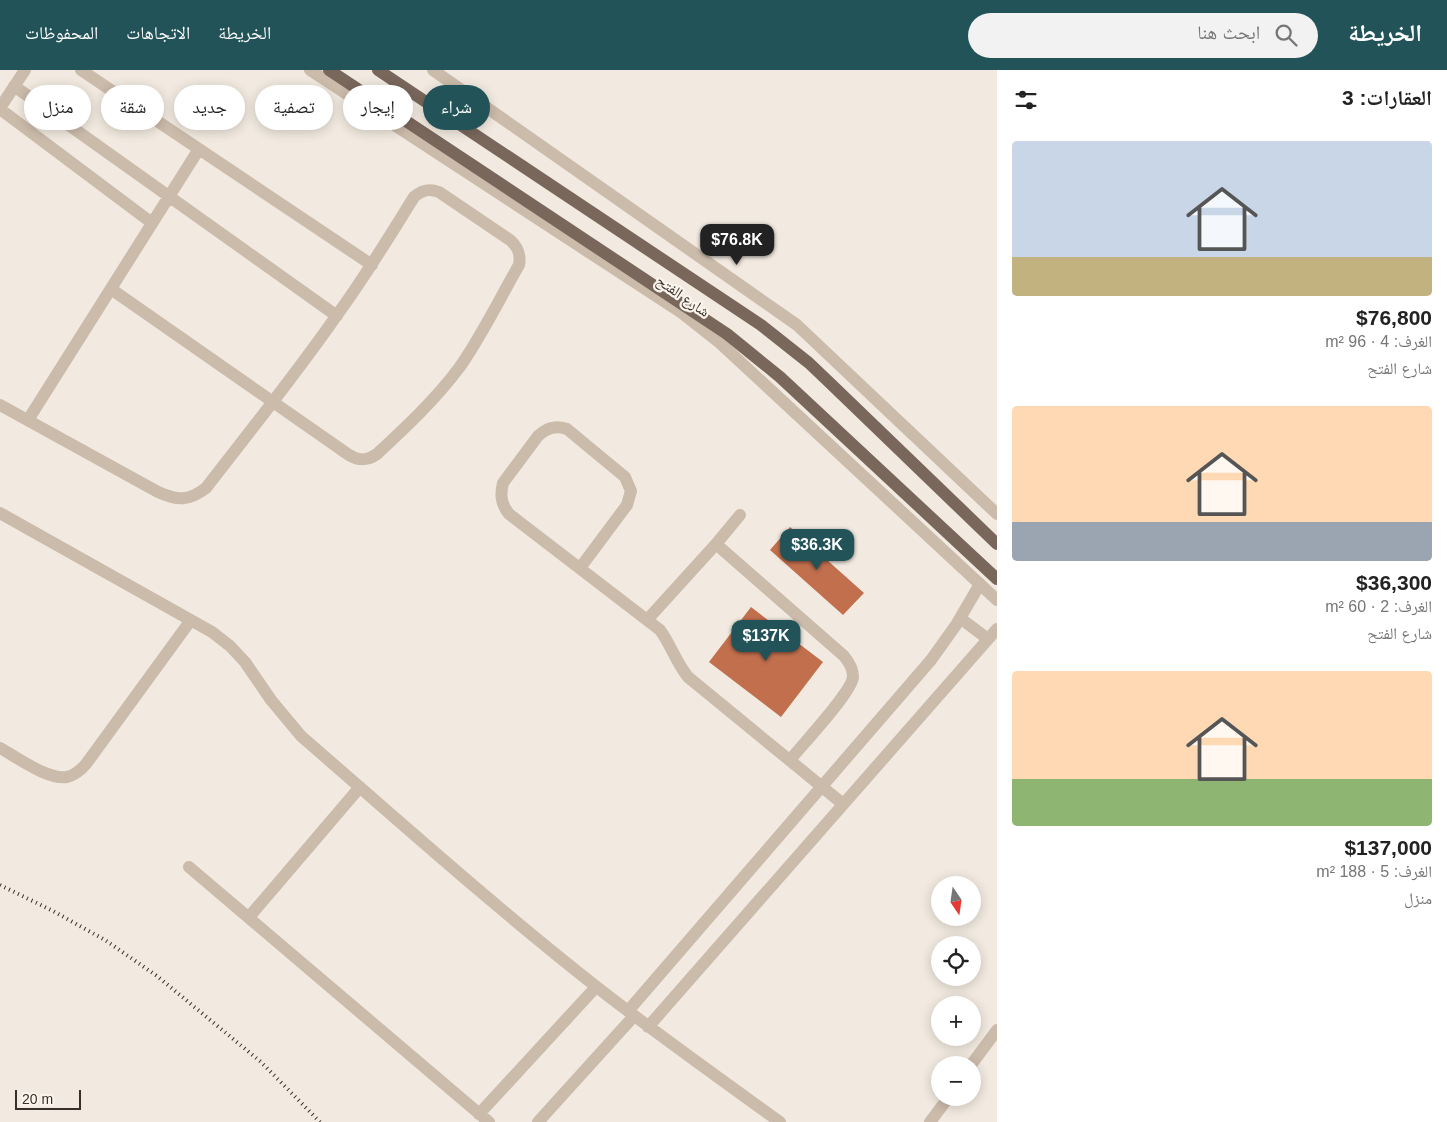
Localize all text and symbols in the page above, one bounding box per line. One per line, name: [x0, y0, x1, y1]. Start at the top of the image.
search box: [968, 13, 1318, 58]
text: الخريطة: [1348, 19, 1422, 46]
icon: search: [1272, 21, 1300, 49]
text: ابحث هنا: [1197, 22, 1260, 43]
text: المحفوظات: [25, 23, 98, 43]
text: الاتجاهات: [126, 23, 190, 43]
text: الخريطة: [218, 23, 271, 43]
chip: منزل: [24, 85, 91, 130]
chip: شقة: [101, 85, 164, 130]
chip: جديد: [174, 85, 245, 130]
chip: تصفية: [255, 85, 333, 130]
chip: إيجار: [343, 85, 413, 130]
chip: شراء: [423, 85, 490, 130]
icon: filters: [1012, 86, 1040, 114]
text: العقارات: 3: [1342, 86, 1432, 109]
icon: home: [1177, 174, 1267, 264]
pin: $76.8K: [696, 224, 778, 266]
text: $76.8K: [711, 231, 763, 248]
street label: شارع الفتح: [652, 271, 713, 322]
text: $76,800: [1356, 306, 1432, 329]
text: الغرف: 4 · 96 m²: [1325, 333, 1432, 350]
text: شارع الفتح: [1367, 360, 1432, 377]
icon: home: [1177, 439, 1267, 529]
pin: $36.3K: [776, 528, 858, 571]
text: $36.3K: [791, 536, 843, 553]
text: $36,300: [1356, 571, 1432, 594]
text: الغرف: 2 · 60 m²: [1325, 598, 1432, 615]
pin: $137K: [731, 620, 801, 662]
text: شارع الفتح: [1367, 625, 1432, 642]
text: $137K: [742, 627, 790, 644]
icon: home: [1177, 704, 1267, 794]
text: $137,000: [1344, 836, 1432, 859]
text: الغرف: 5 · 188 m²: [1316, 863, 1432, 880]
north arrow: [931, 876, 981, 926]
map controls: [931, 876, 981, 1106]
text: منزل: [1404, 890, 1432, 907]
button: locate: [931, 936, 981, 986]
button: +: [931, 996, 981, 1046]
button: −: [931, 1056, 981, 1106]
scale bar: [15, 1087, 81, 1110]
text: 20 m: [22, 1091, 53, 1107]

